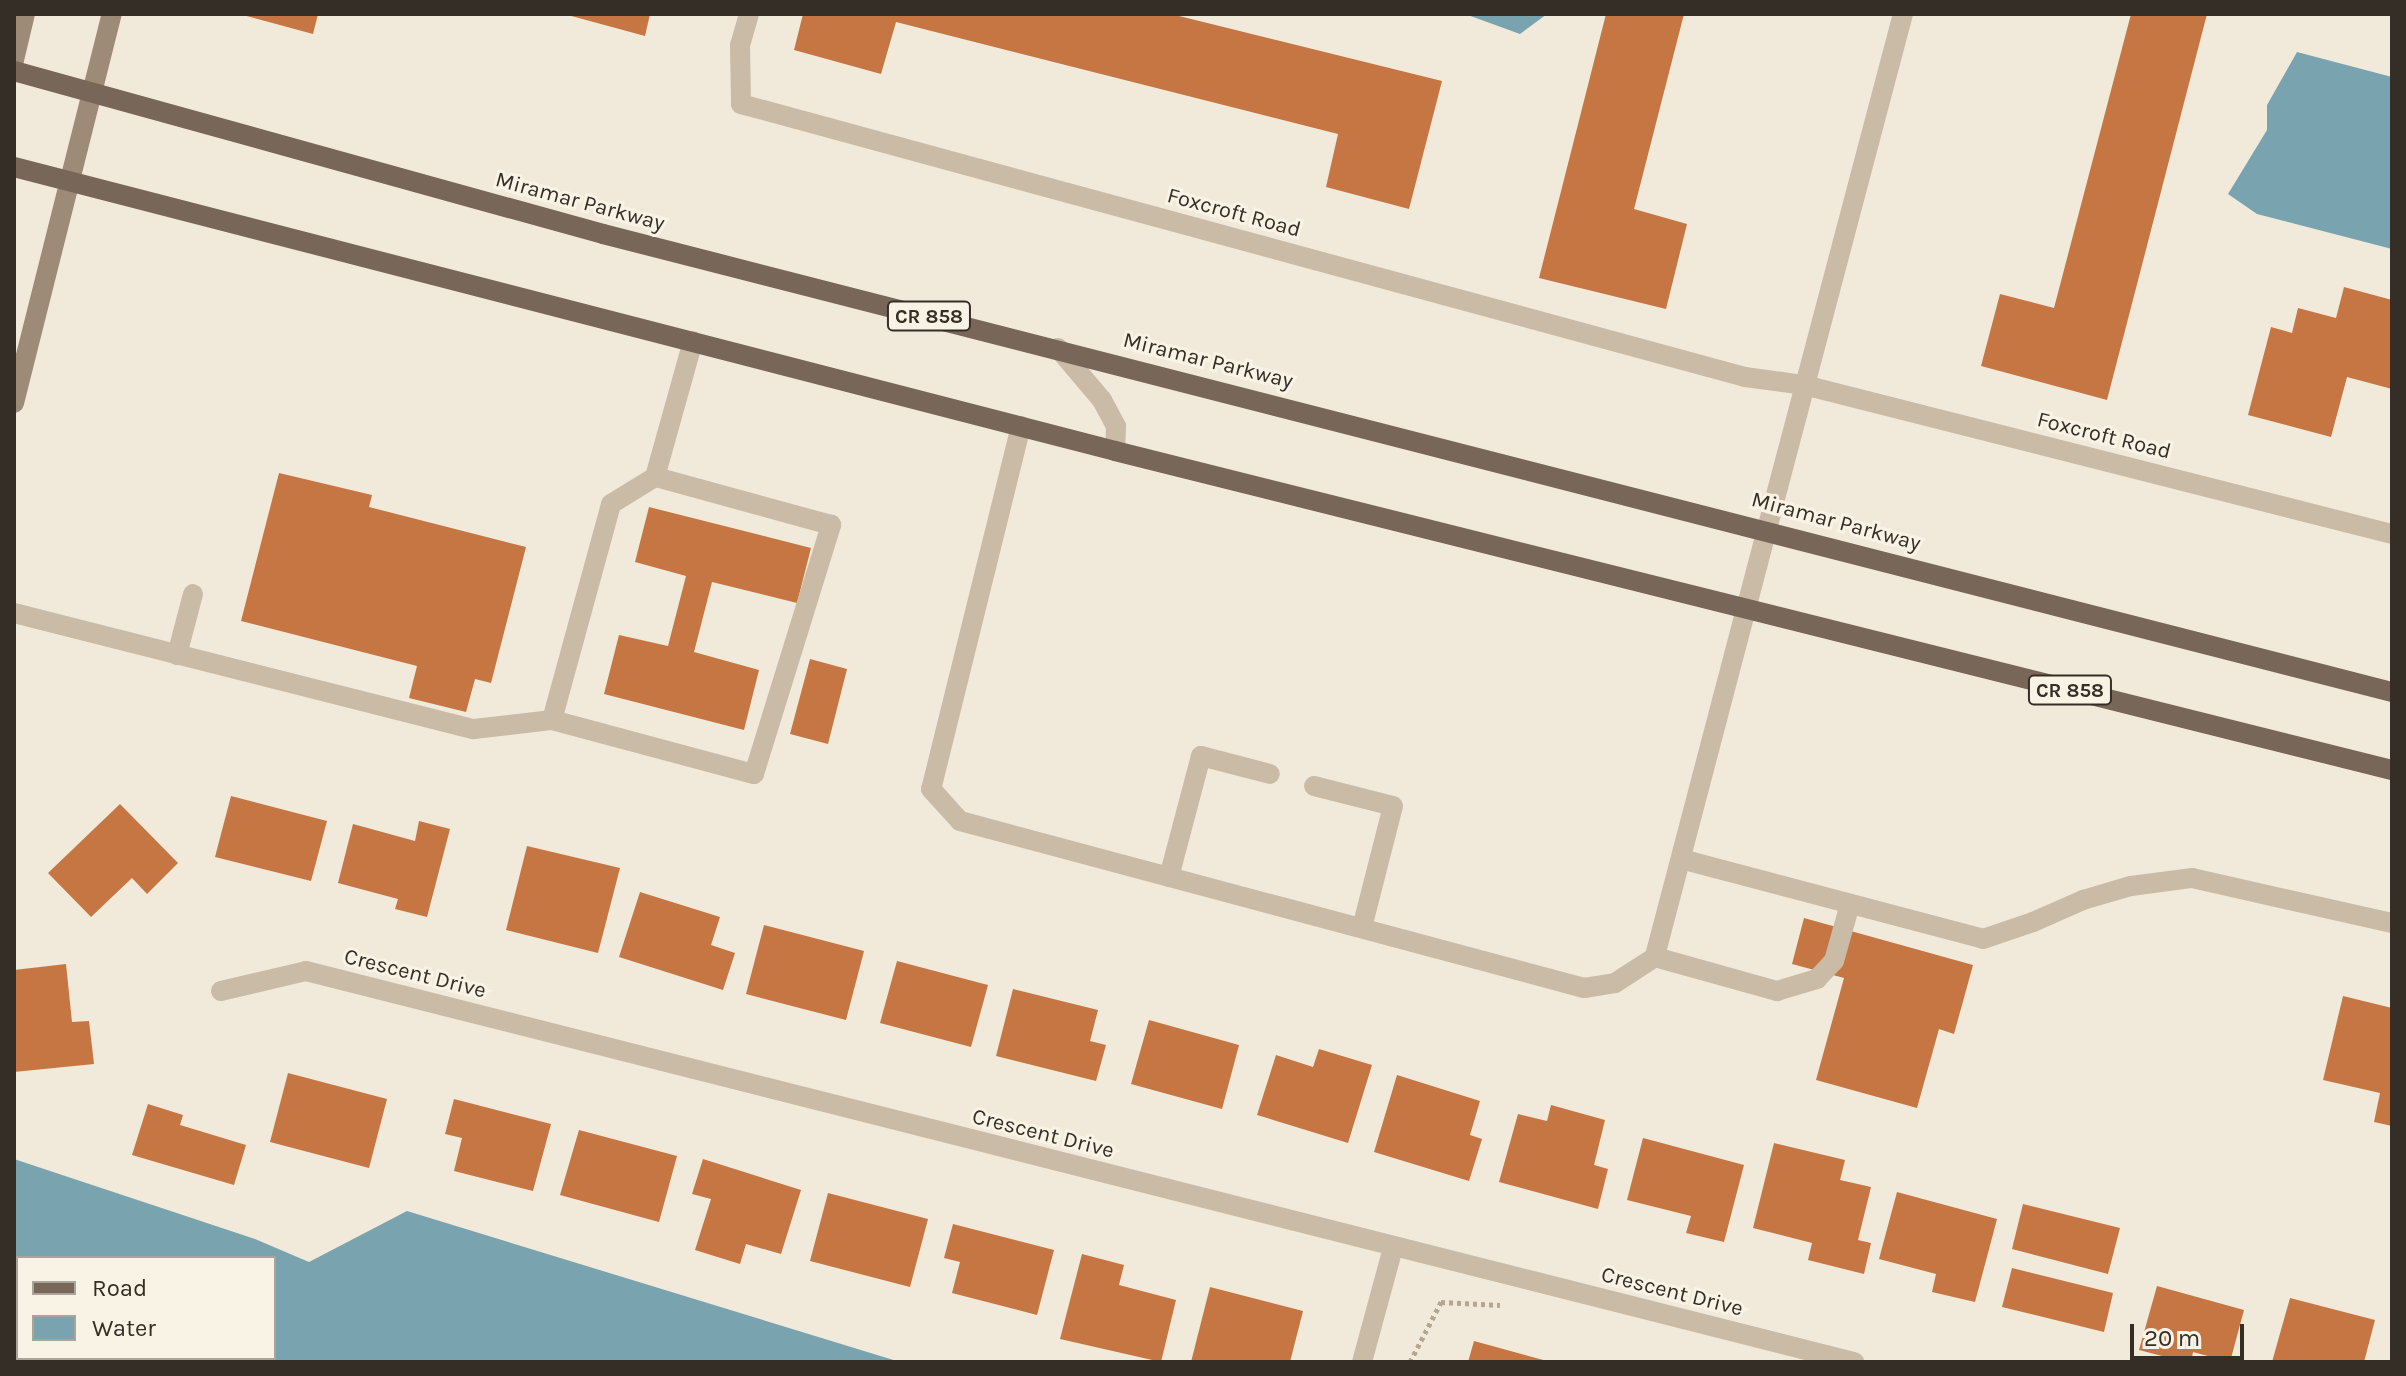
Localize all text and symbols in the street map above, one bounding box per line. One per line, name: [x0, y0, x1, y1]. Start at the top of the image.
street label: Miramar Parkway: [493, 167, 667, 237]
street label: Foxcroft Road: [1164, 182, 1304, 244]
road number: CR 858: [885, 300, 973, 332]
street label: Miramar Parkway: [1120, 327, 1296, 395]
street label: Foxcroft Road: [2034, 407, 2174, 465]
street label: Miramar Parkway: [1749, 487, 1923, 557]
road number: CR 858: [2026, 674, 2114, 706]
street label: Crescent Drive: [341, 944, 489, 1004]
street label: Crescent Drive: [969, 1104, 1117, 1164]
legend: [16, 1256, 276, 1360]
street label: Crescent Drive: [1598, 1262, 1746, 1322]
text: Road: [92, 1274, 147, 1302]
scale bar: [2134, 1308, 2248, 1358]
text: Water: [92, 1314, 156, 1342]
text: 20 m: [2144, 1324, 2200, 1352]

